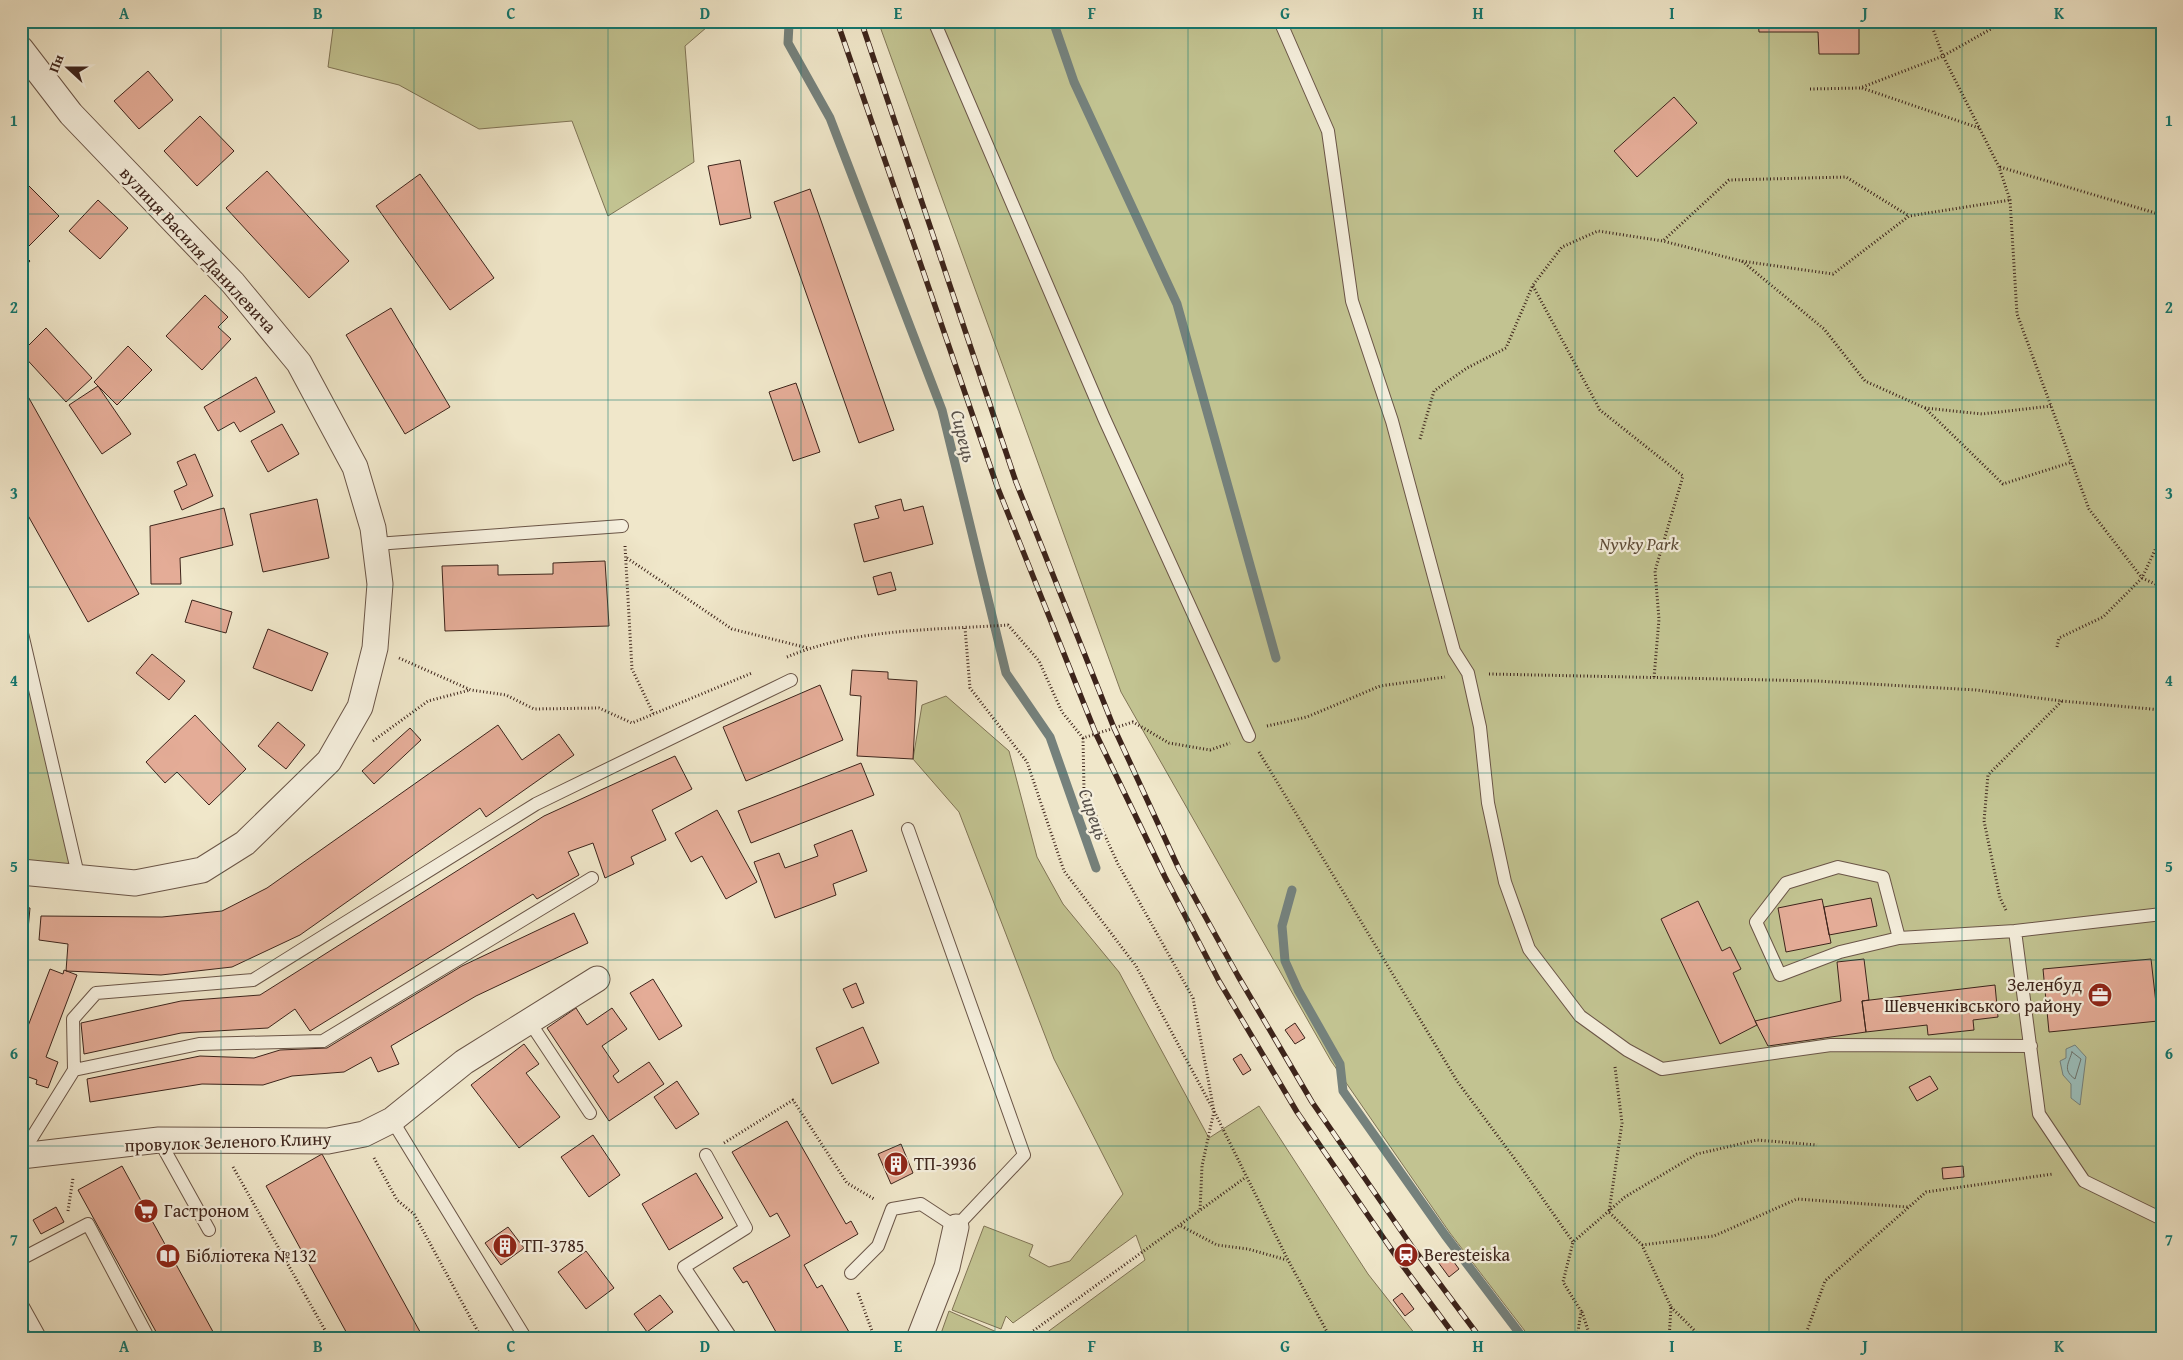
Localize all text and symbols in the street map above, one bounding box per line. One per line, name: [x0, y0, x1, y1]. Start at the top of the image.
text: A: [119, 1, 130, 25]
text: B: [313, 1, 323, 25]
text: C: [506, 1, 516, 25]
text: D: [700, 1, 710, 25]
text: E: [894, 1, 903, 25]
text: F: [1088, 1, 1096, 25]
text: G: [1280, 1, 1290, 25]
text: H: [1472, 1, 1484, 25]
text: I: [1669, 1, 1675, 25]
text: J: [1859, 1, 1868, 25]
text: K: [2054, 1, 2065, 25]
north arrow: [42, 42, 92, 92]
text: Пн: [43, 51, 69, 75]
text: 1: [10, 108, 18, 132]
text: 1: [2165, 108, 2173, 132]
street label: вулиця Василя Данилевича: [114, 160, 283, 339]
text: 2: [10, 295, 18, 319]
text: 2: [2165, 295, 2173, 319]
water label: Сирець: [944, 407, 984, 465]
text: 3: [10, 481, 18, 505]
text: 3: [2165, 481, 2173, 505]
park label: Nyvky Park: [1598, 530, 1680, 557]
text: 4: [10, 668, 18, 692]
text: 4: [2165, 668, 2173, 692]
water label: Сирець: [1072, 784, 1116, 844]
text: 5: [10, 854, 18, 878]
text: 5: [2165, 854, 2173, 878]
place label: Зеленбуд Шевченківського району: [1884, 971, 2082, 1019]
office icon: Зеленбуд Шевченківського району: [2087, 982, 2113, 1008]
text: 6: [10, 1041, 18, 1065]
text: 6: [2165, 1041, 2173, 1065]
street label: провулок Зеленого Клину: [124, 1124, 332, 1159]
place label: ТП-3936: [914, 1150, 977, 1177]
building icon: ТП-3936: [883, 1151, 909, 1177]
place label: Гастроном: [164, 1197, 249, 1224]
supermarket icon: Гастроном: [133, 1198, 159, 1224]
text: 7: [10, 1227, 18, 1251]
text: 7: [2165, 1227, 2173, 1251]
place label: ТП-3785: [522, 1232, 585, 1259]
building icon: ТП-3785: [492, 1233, 518, 1259]
place label: Beresteiska: [1424, 1241, 1511, 1268]
place label: Бібліотека №132: [186, 1242, 317, 1269]
station icon: Beresteiska: [1393, 1242, 1419, 1268]
library icon: Бібліотека №132: [155, 1243, 181, 1269]
text: A: [119, 1334, 130, 1358]
text: B: [313, 1334, 323, 1358]
text: C: [506, 1334, 516, 1358]
text: D: [700, 1334, 710, 1358]
text: E: [894, 1334, 903, 1358]
text: F: [1088, 1334, 1096, 1358]
text: G: [1280, 1334, 1290, 1358]
text: H: [1472, 1334, 1484, 1358]
text: I: [1669, 1334, 1675, 1358]
text: J: [1859, 1334, 1868, 1358]
text: K: [2054, 1334, 2065, 1358]

